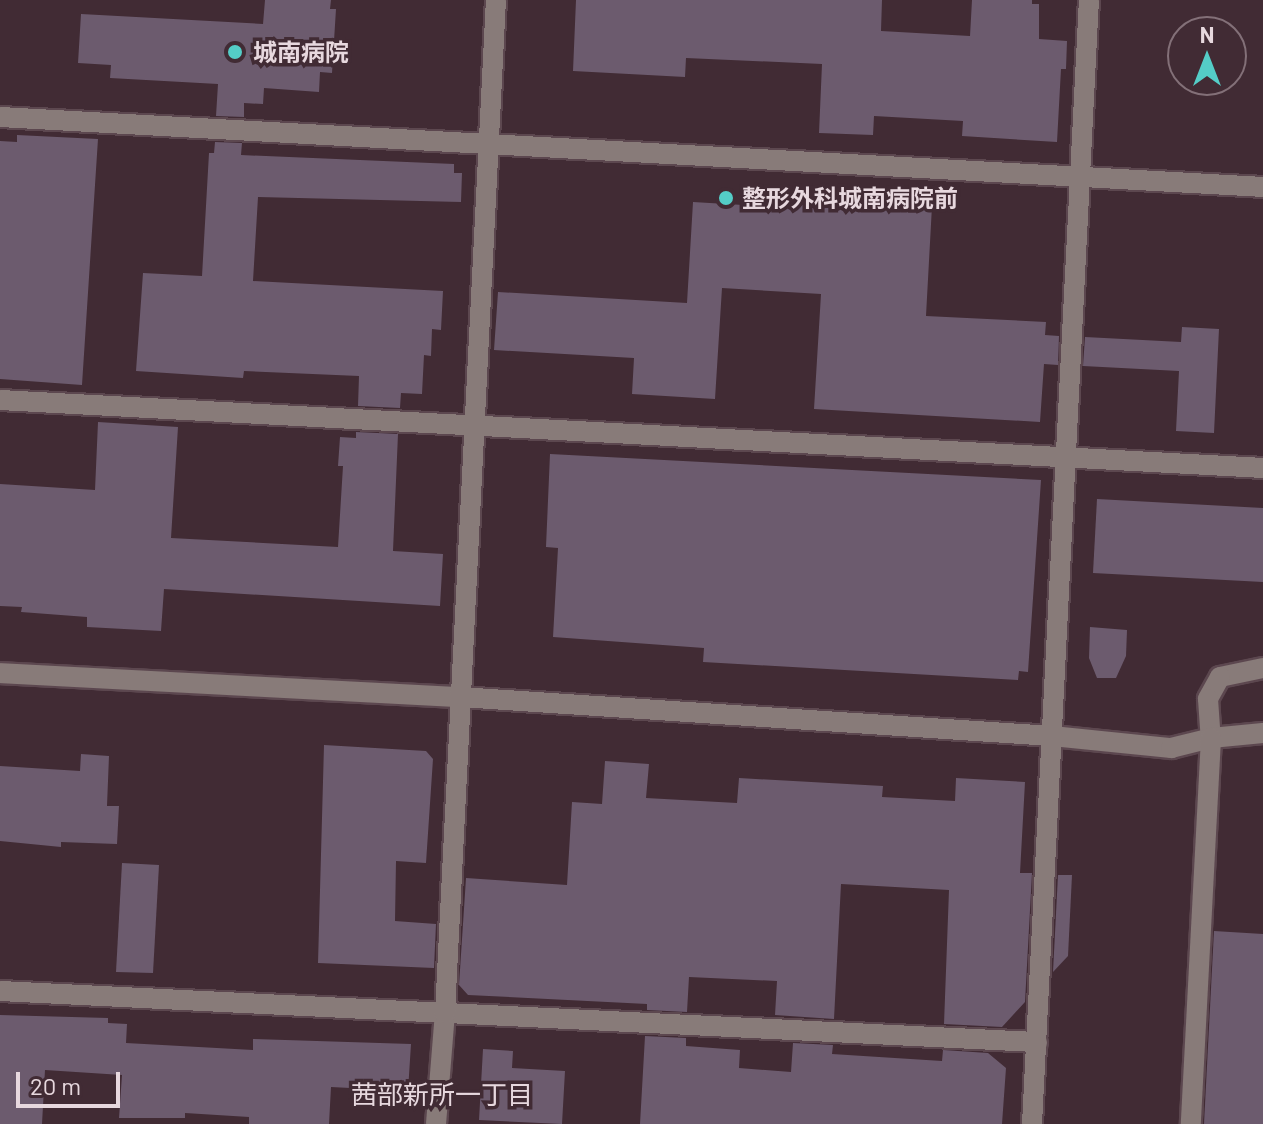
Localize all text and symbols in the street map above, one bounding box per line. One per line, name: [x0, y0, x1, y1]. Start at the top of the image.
north arrow: [1167, 16, 1247, 96]
text: N: [1200, 21, 1214, 47]
place label: 城南病院: [253, 38, 349, 66]
marker: 城南病院: [224, 41, 246, 63]
place label: 整形外科城南病院前: [742, 184, 958, 212]
marker: 整形外科城南病院前: [717, 189, 735, 207]
scale bar: [20, 1056, 124, 1106]
text: 20 m: [30, 1071, 81, 1100]
district label: 茜部新所一丁目: [351, 1078, 533, 1110]

